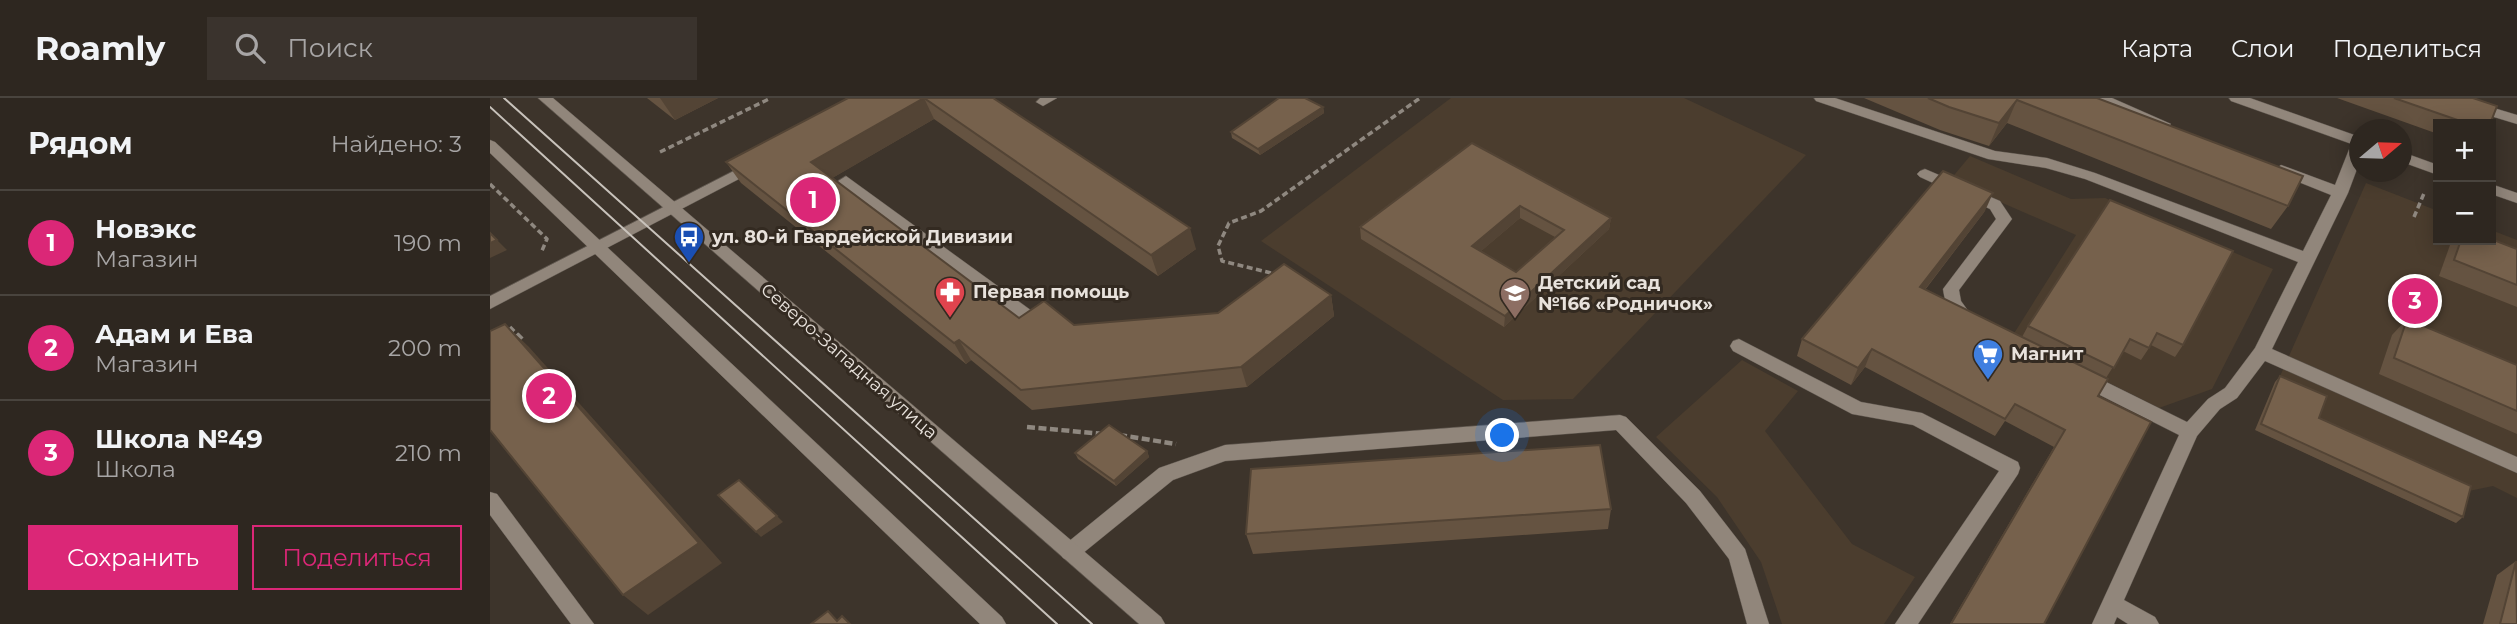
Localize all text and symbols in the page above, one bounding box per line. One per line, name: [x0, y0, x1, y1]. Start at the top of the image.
search box: [207, 17, 697, 80]
text: Roamly: [35, 28, 165, 68]
icon: search: [231, 29, 269, 67]
text: Поиск: [287, 32, 373, 64]
text: Карта: [2121, 34, 2193, 63]
text: Слои: [2231, 34, 2295, 63]
text: Поделиться: [2333, 34, 2482, 63]
north arrow: [2349, 119, 2412, 182]
map controls: [2433, 119, 2496, 245]
button: +: [2433, 119, 2496, 182]
text: Рядом: [28, 125, 133, 162]
text: Найдено: 3: [331, 130, 462, 158]
pin: 1: [790, 174, 836, 226]
button: −: [2433, 182, 2496, 245]
text: Новэкс: [95, 213, 196, 245]
bus stop icon: ул. 80-й Гвардейской Дивизии: [672, 220, 706, 264]
place label: ул. 80-й Гвардейской Дивизии: [711, 226, 1013, 248]
text: 1: [46, 229, 56, 257]
text: 190 m: [394, 229, 462, 257]
text: Магазин: [95, 245, 199, 273]
place label: Детский сад №166 «Родничок»: [1538, 272, 1713, 315]
pharmacy icon: Первая помощь: [933, 275, 967, 319]
pin: 3: [2392, 275, 2438, 327]
school or university icon: Детский сад №166 «Родничок»: [1498, 276, 1532, 320]
street label: Северо-Западная улица: [756, 278, 942, 444]
place label: Первая помощь: [973, 281, 1129, 303]
text: Адам и Ева: [95, 318, 254, 350]
text: 2: [44, 334, 58, 362]
text: 200 m: [388, 334, 462, 362]
supermarket icon: Магнит: [1971, 337, 2005, 381]
place label: Магнит: [2011, 343, 2084, 365]
text: Магазин: [95, 350, 199, 378]
pin: 2: [526, 370, 572, 422]
your location: [1485, 418, 1519, 452]
text: Школа №49: [95, 423, 263, 455]
text: 3: [44, 439, 58, 467]
text: 210 m: [395, 439, 462, 467]
text: Школа: [95, 455, 176, 483]
button: Сохранить: [28, 525, 238, 590]
button: Поделиться: [252, 525, 462, 590]

